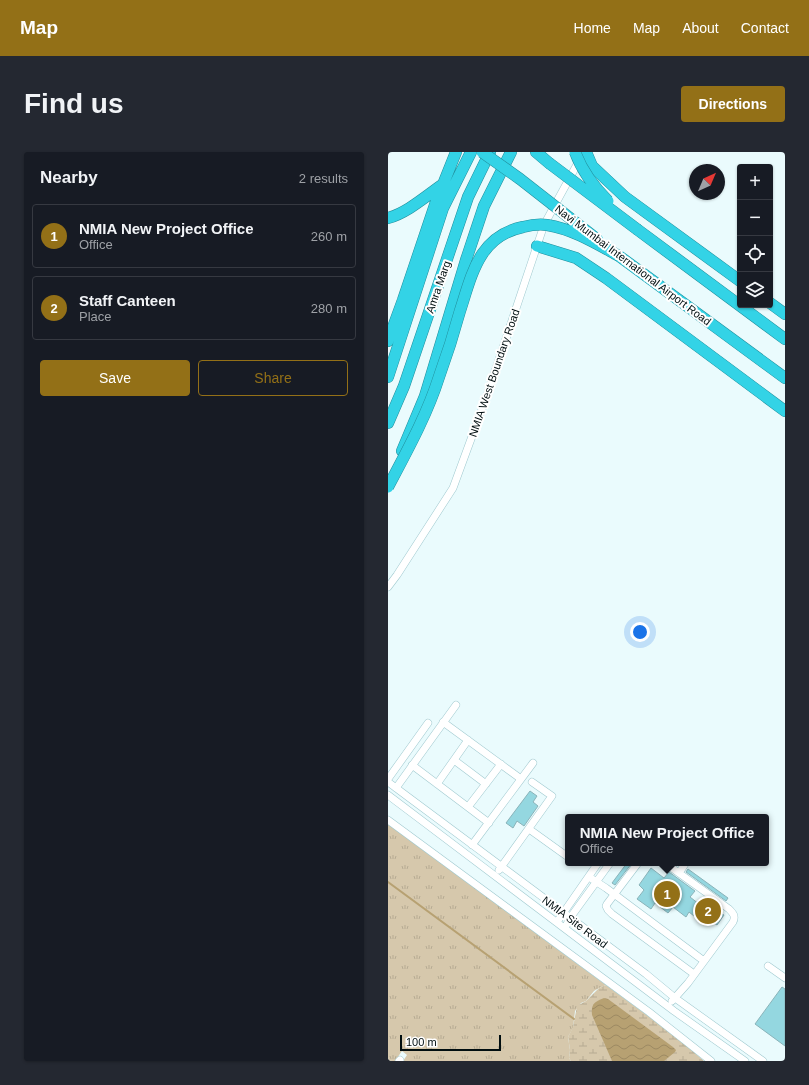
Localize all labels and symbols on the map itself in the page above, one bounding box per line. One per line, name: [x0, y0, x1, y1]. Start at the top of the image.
north arrow: [689, 164, 725, 200]
street label: Navi Mumbai International Airport Road: [553, 202, 713, 328]
street label: Amra Marg: [423, 259, 453, 315]
street label: NMIA West Boundary Road: [466, 308, 522, 438]
your location: [630, 622, 650, 642]
pin: 1: [654, 879, 680, 909]
street label: NMIA Site Road: [540, 894, 610, 950]
pin: 2: [695, 896, 721, 926]
scale bar: [400, 1033, 501, 1052]

